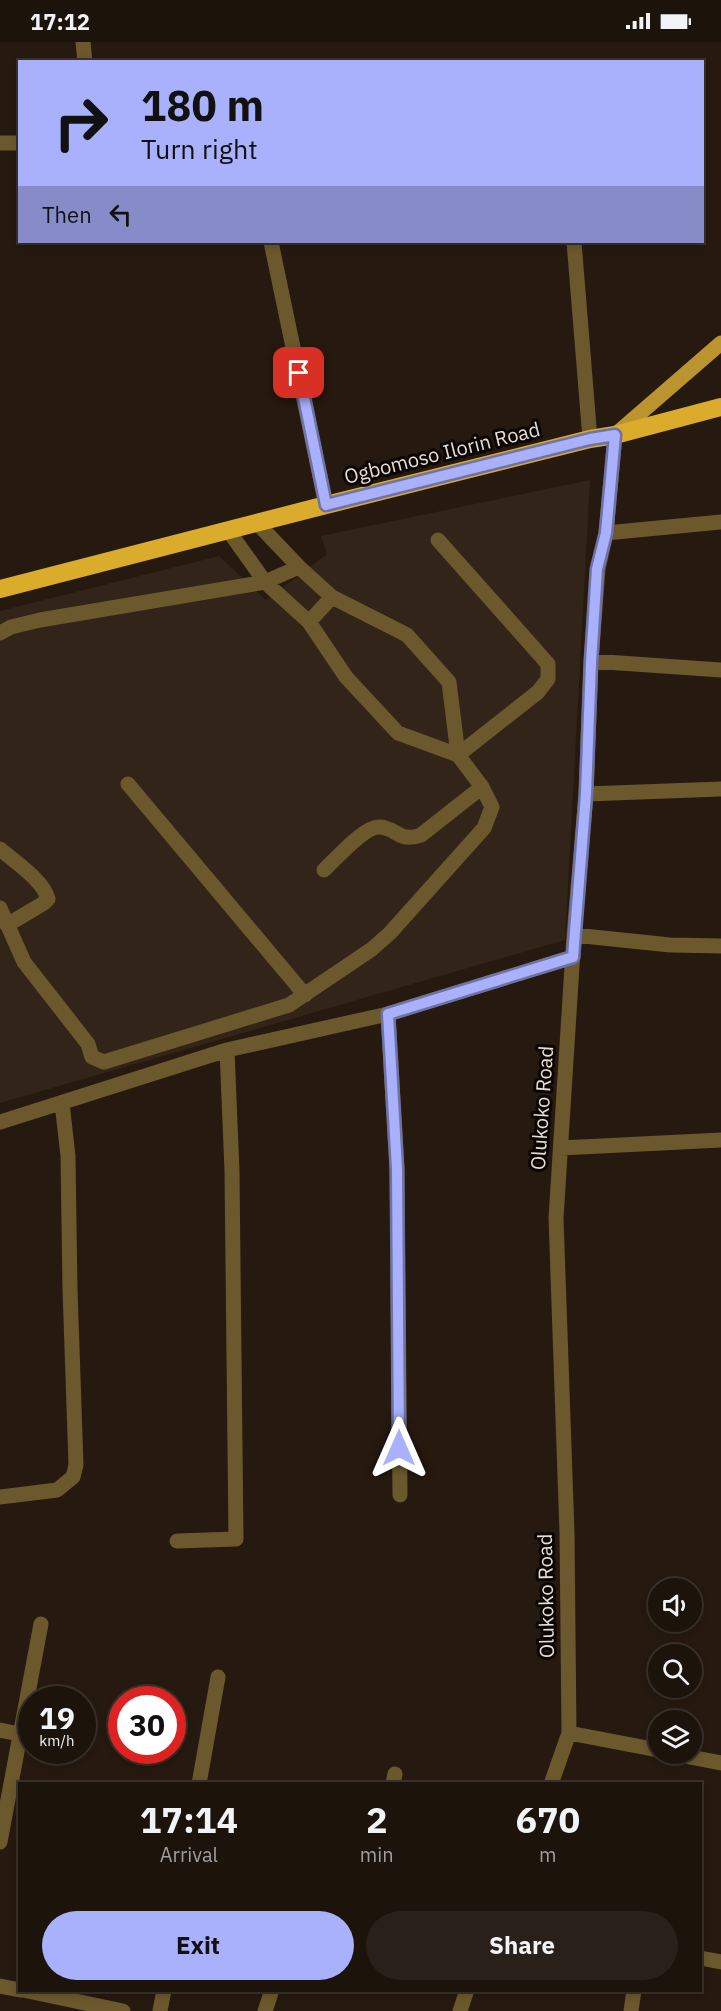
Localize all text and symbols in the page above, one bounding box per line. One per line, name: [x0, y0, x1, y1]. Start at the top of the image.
text: 17:12: [30, 7, 90, 36]
text: 180 m: [141, 78, 264, 133]
icon: right: [42, 84, 120, 162]
text: Turn right: [141, 131, 258, 166]
icon: left: [104, 198, 137, 231]
text: Then: [42, 200, 92, 229]
pin: [273, 347, 324, 398]
icon: arrive: [282, 356, 315, 389]
street label: Ogbomoso Ilorin Road: [341, 415, 543, 490]
street label: Olukoko Road: [524, 1045, 559, 1171]
position arrow: [367, 1416, 431, 1480]
street label: Olukoko Road: [531, 1534, 560, 1658]
map controls: [648, 1578, 702, 1764]
button: sound: [648, 1578, 702, 1632]
button: search: [648, 1644, 702, 1698]
speed limit sign: 30: [108, 1686, 186, 1764]
text: 19: [39, 1698, 75, 1737]
button: layers: [648, 1710, 702, 1764]
text: km/h: [39, 1731, 75, 1750]
text: 17:14: [140, 1796, 238, 1843]
text: 2: [366, 1796, 388, 1843]
text: 670: [515, 1796, 580, 1843]
text: Arrival: [160, 1841, 218, 1868]
text: min: [360, 1841, 394, 1868]
text: m: [539, 1841, 557, 1868]
button: Exit: [42, 1911, 354, 1980]
button: Share: [366, 1911, 678, 1980]

